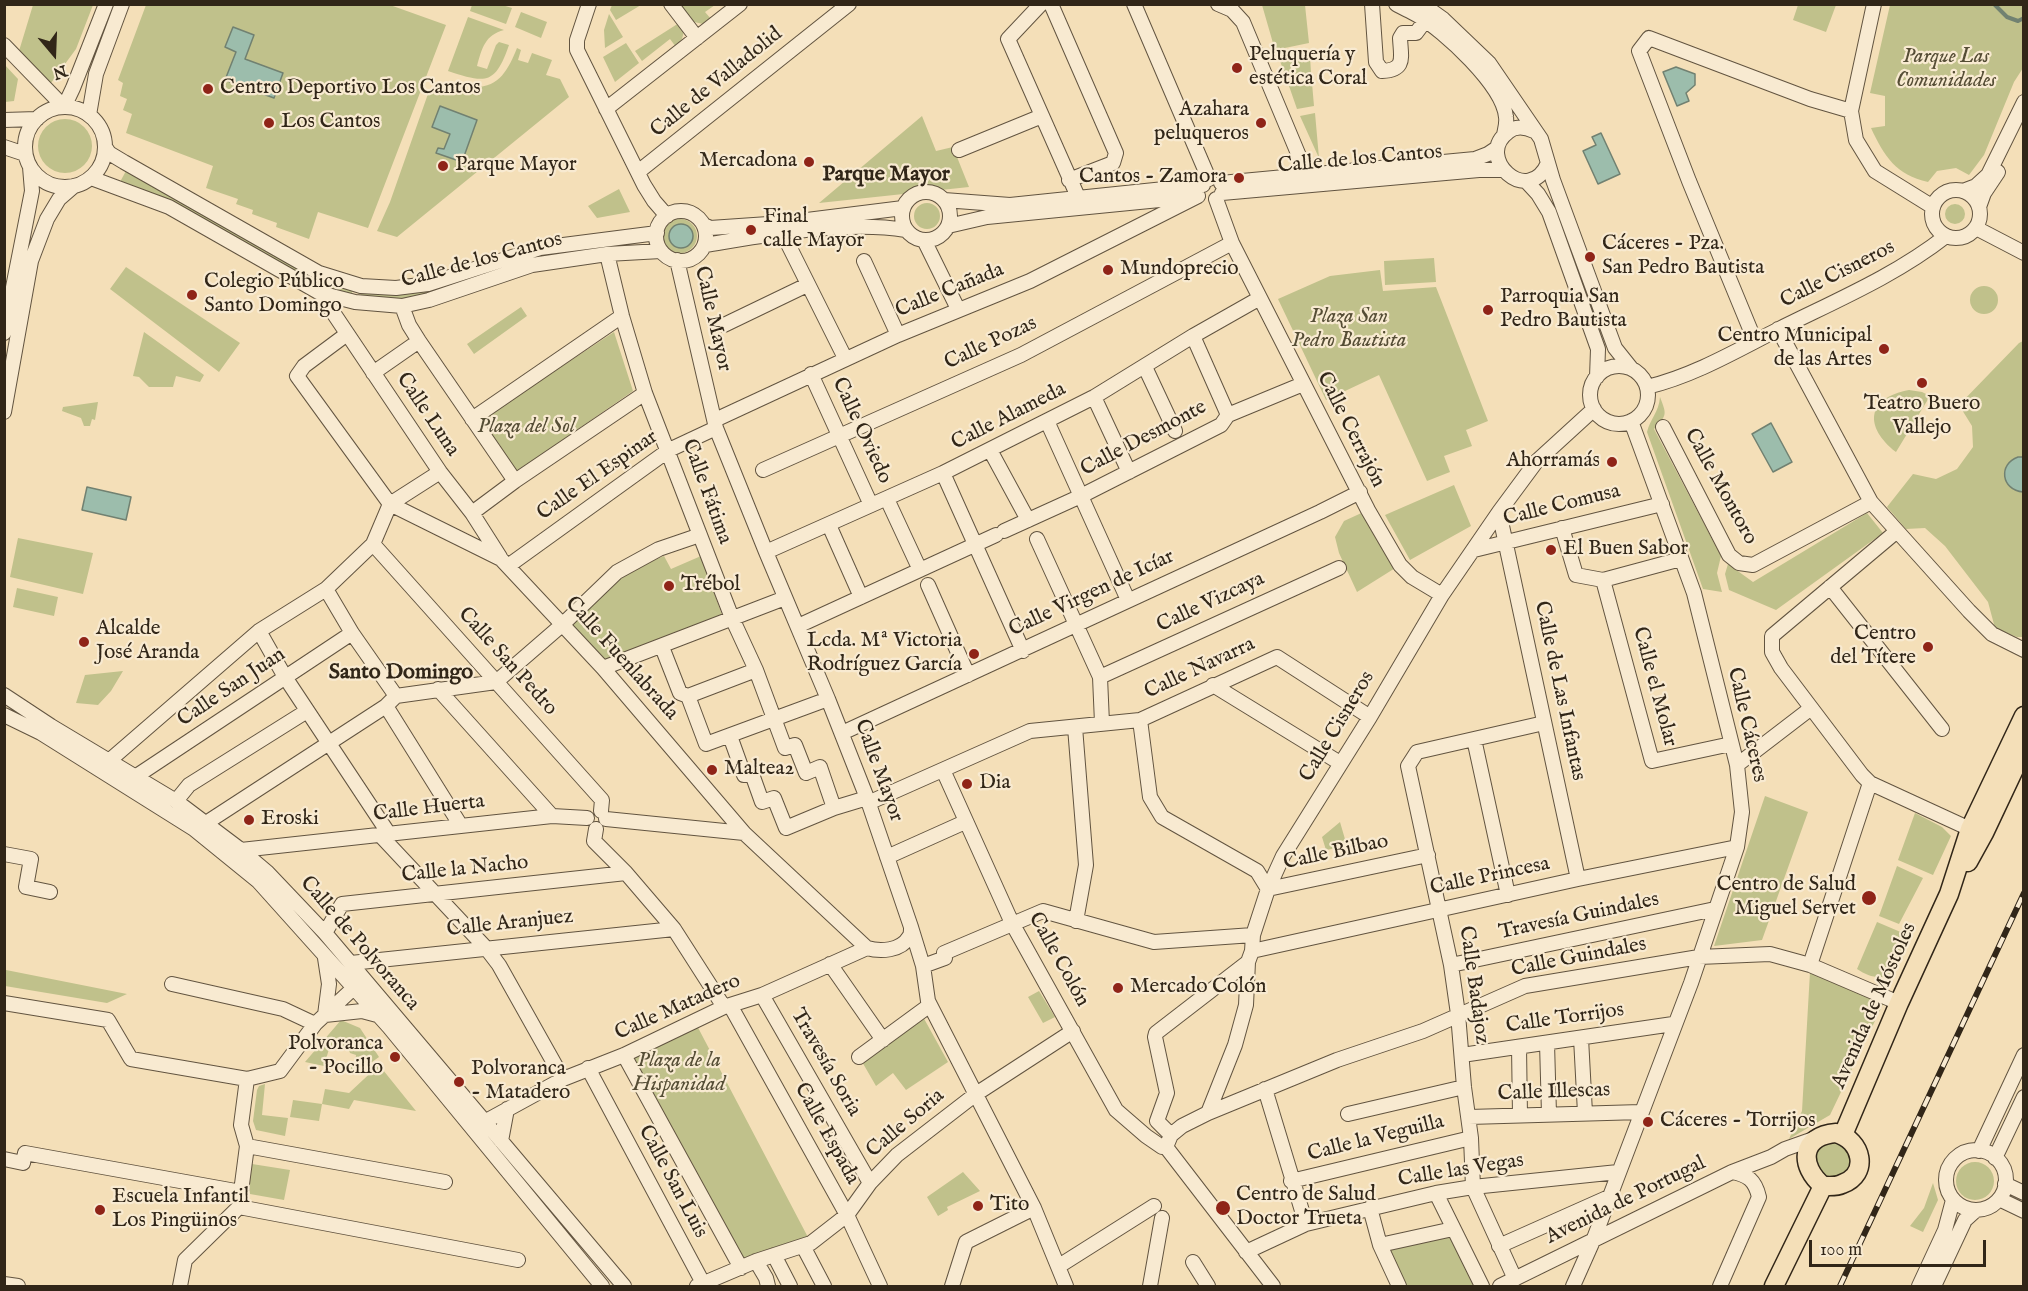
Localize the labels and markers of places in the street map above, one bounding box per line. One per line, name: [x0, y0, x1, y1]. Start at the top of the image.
place label: Peluquería y estética Coral: [1249, 43, 1367, 93]
marker: Peluquería y estética Coral: [1230, 61, 1244, 75]
place label: Centro Deportivo Los Cantos: [220, 76, 481, 102]
marker: Centro Deportivo Los Cantos: [201, 82, 215, 96]
place label: Azahara peluqueros: [1154, 98, 1249, 148]
place label: Los Cantos: [281, 110, 380, 136]
marker: Los Cantos: [262, 116, 276, 130]
marker: Azahara peluqueros: [1254, 116, 1268, 130]
place label: Mercadona: [699, 149, 797, 175]
place label: Parque Mayor: [455, 153, 577, 179]
marker: Mercadona: [802, 155, 816, 169]
marker: Parque Mayor: [436, 159, 450, 173]
place label: Cantos - Zamora: [1079, 165, 1227, 191]
marker: Cantos - Zamora: [1232, 171, 1246, 185]
place label: Final calle Mayor: [763, 205, 864, 255]
marker: Final calle Mayor: [744, 223, 758, 237]
place label: Cáceres - Pza. San Pedro Bautista: [1602, 232, 1764, 282]
marker: Cáceres - Pza. San Pedro Bautista: [1583, 250, 1597, 264]
place label: Mundoprecio: [1120, 257, 1239, 283]
marker: Mundoprecio: [1101, 263, 1115, 277]
place label: Colegio Público Santo Domingo: [204, 270, 344, 320]
place label: Parroquia San Pedro Bautista: [1500, 285, 1627, 335]
marker: Colegio Público Santo Domingo: [185, 288, 199, 302]
marker: Parroquia San Pedro Bautista: [1481, 303, 1495, 317]
place label: Centro Municipal de las Artes: [1717, 324, 1872, 374]
marker: Centro Municipal de las Artes: [1877, 342, 1891, 356]
marker: Teatro Buero Vallejo: [1915, 376, 1929, 390]
place label: Teatro Buero Vallejo: [1864, 392, 1980, 442]
place label: Ahorramás: [1506, 449, 1600, 475]
marker: Ahorramás: [1605, 455, 1619, 469]
place label: El Buen Sabor: [1563, 537, 1688, 563]
marker: El Buen Sabor: [1544, 543, 1558, 557]
place label: Trébol: [681, 573, 740, 599]
marker: Trébol: [662, 579, 676, 593]
place label: Alcalde José Aranda: [96, 617, 199, 667]
place label: Centro del Títere: [1830, 622, 1916, 672]
place label: Lcda. Mª Victoria Rodríguez García: [807, 629, 962, 679]
marker: Alcalde José Aranda: [77, 635, 91, 649]
marker: Centro del Títere: [1921, 640, 1935, 654]
marker: Lcda. Mª Victoria Rodríguez García: [967, 647, 981, 661]
place label: Maltea2: [724, 757, 794, 783]
marker: Maltea2: [705, 763, 719, 777]
place label: Dia: [979, 771, 1011, 797]
marker: Dia: [960, 777, 974, 791]
place label: Eroski: [261, 807, 319, 833]
marker: Eroski: [242, 813, 256, 827]
place label: Centro de Salud Miguel Servet: [1716, 873, 1856, 923]
marker: Centro de Salud Miguel Servet: [1860, 889, 1878, 907]
place label: Mercado Colón: [1130, 975, 1266, 1001]
marker: Mercado Colón: [1111, 981, 1125, 995]
place label: Polvoranca - Pocillo: [288, 1032, 383, 1082]
marker: Polvoranca - Pocillo: [388, 1050, 402, 1064]
place label: Polvoranca - Matadero: [471, 1057, 570, 1107]
marker: Polvoranca - Matadero: [452, 1075, 466, 1089]
place label: Cáceres - Torrijos: [1660, 1109, 1816, 1135]
marker: Cáceres - Torrijos: [1641, 1115, 1655, 1129]
place label: Centro de Salud Doctor Trueta: [1236, 1183, 1376, 1233]
place label: Escuela Infantil Los Pingüinos: [112, 1185, 250, 1235]
place label: Tito: [990, 1193, 1029, 1219]
marker: Tito: [971, 1199, 985, 1213]
marker: Centro de Salud Doctor Trueta: [1214, 1199, 1232, 1217]
marker: Escuela Infantil Los Pingüinos: [93, 1203, 107, 1217]

